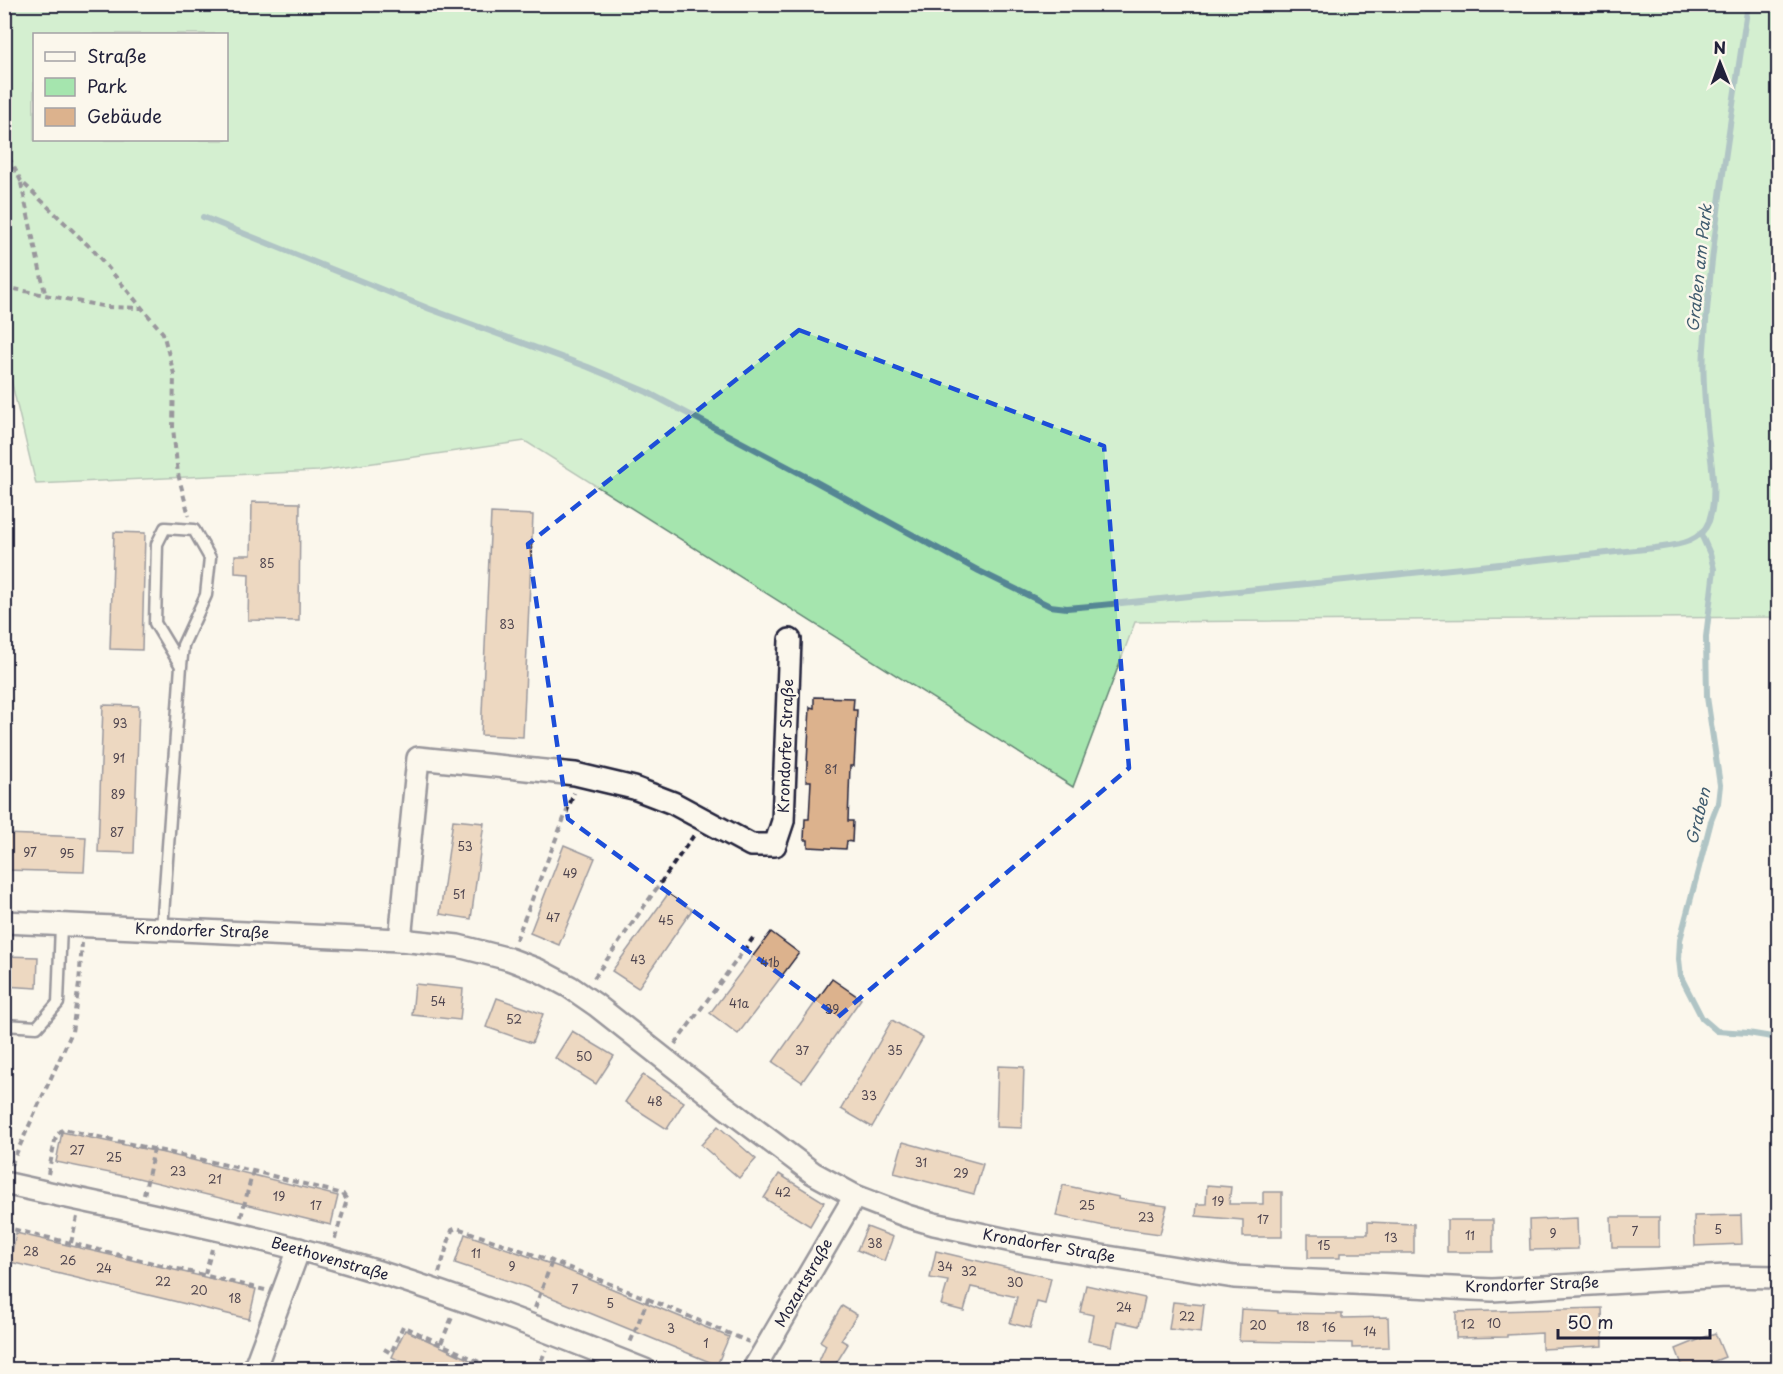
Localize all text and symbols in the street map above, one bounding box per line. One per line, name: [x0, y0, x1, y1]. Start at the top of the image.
legend: [33, 33, 228, 141]
north arrow: [1690, 33, 1750, 93]
text: N: [1713, 35, 1726, 59]
text: Straße: [87, 42, 147, 69]
text: Park: [87, 72, 127, 99]
text: Gebäude: [87, 102, 162, 129]
water label: Graben am Park: [1679, 201, 1717, 333]
house number: 85: [260, 554, 274, 572]
house number: 83: [499, 615, 515, 633]
street label: Krondorfer Straße: [771, 678, 798, 813]
house number: 93: [113, 714, 127, 732]
house number: 91: [113, 749, 125, 767]
house number: 81: [825, 760, 837, 778]
water label: Graben: [1678, 784, 1716, 847]
house number: 89: [111, 785, 125, 803]
house number: 87: [110, 823, 124, 841]
house number: 53: [457, 837, 473, 855]
house number: 97: [23, 843, 37, 861]
house number: 95: [60, 844, 74, 862]
house number: 49: [563, 864, 577, 882]
house number: 51: [453, 885, 465, 903]
house number: 47: [546, 908, 561, 926]
house number: 45: [658, 911, 674, 929]
street label: Krondorfer Straße: [135, 916, 270, 943]
house number: 43: [630, 950, 646, 968]
house number: 41b: [760, 953, 780, 971]
house number: 54: [430, 992, 446, 1010]
house number: 41a: [729, 994, 750, 1012]
house number: 39: [825, 1000, 839, 1018]
house number: 52: [506, 1010, 522, 1028]
house number: 37: [795, 1041, 810, 1059]
house number: 35: [887, 1041, 903, 1059]
house number: 50: [576, 1047, 592, 1065]
house number: 33: [861, 1086, 877, 1104]
house number: 48: [647, 1092, 663, 1110]
house number: 27: [70, 1141, 85, 1159]
house number: 25: [106, 1148, 122, 1166]
house number: 31: [915, 1153, 927, 1171]
house number: 23: [170, 1162, 186, 1180]
house number: 29: [953, 1164, 969, 1182]
house number: 21: [208, 1170, 222, 1188]
house number: 42: [775, 1183, 791, 1201]
house number: 19: [273, 1187, 285, 1205]
house number: 19: [1212, 1192, 1224, 1210]
house number: 17: [310, 1196, 322, 1214]
house number: 25: [1079, 1196, 1095, 1214]
house number: 23: [1138, 1208, 1154, 1226]
house number: 17: [1257, 1210, 1269, 1228]
house number: 5: [1714, 1220, 1722, 1238]
street label: Krondorfer Straße: [981, 1222, 1117, 1267]
house number: 7: [1632, 1222, 1639, 1240]
house number: 9: [1549, 1224, 1557, 1242]
house number: 11: [1465, 1226, 1475, 1244]
house number: 13: [1384, 1228, 1398, 1246]
street label: Beethovenstraße: [269, 1230, 392, 1285]
street label: Mozartstraße: [768, 1234, 837, 1331]
house number: 38: [867, 1234, 883, 1252]
house number: 15: [1317, 1236, 1331, 1254]
house number: 28: [23, 1242, 39, 1260]
house number: 11: [471, 1244, 481, 1262]
house number: 26: [60, 1251, 76, 1269]
house number: 9: [508, 1257, 516, 1275]
house number: 34: [937, 1257, 953, 1275]
house number: 24: [96, 1259, 112, 1277]
house number: 32: [961, 1262, 977, 1280]
street label: Krondorfer Straße: [1465, 1270, 1599, 1297]
house number: 22: [155, 1272, 171, 1290]
house number: 30: [1007, 1273, 1024, 1291]
house number: 7: [572, 1280, 579, 1298]
house number: 20: [190, 1281, 208, 1299]
house number: 18: [229, 1289, 241, 1307]
house number: 5: [606, 1294, 614, 1312]
house number: 24: [1116, 1298, 1132, 1316]
scale bar: [1558, 1302, 1710, 1340]
house number: 22: [1179, 1307, 1195, 1325]
text: 50 m: [1567, 1308, 1614, 1335]
house number: 10: [1487, 1314, 1501, 1332]
house number: 12: [1461, 1315, 1475, 1333]
house number: 20: [1249, 1316, 1267, 1334]
house number: 18: [1297, 1317, 1309, 1335]
house number: 16: [1322, 1318, 1336, 1336]
house number: 3: [667, 1319, 675, 1337]
house number: 14: [1363, 1322, 1377, 1340]
house number: 1: [703, 1334, 709, 1352]

